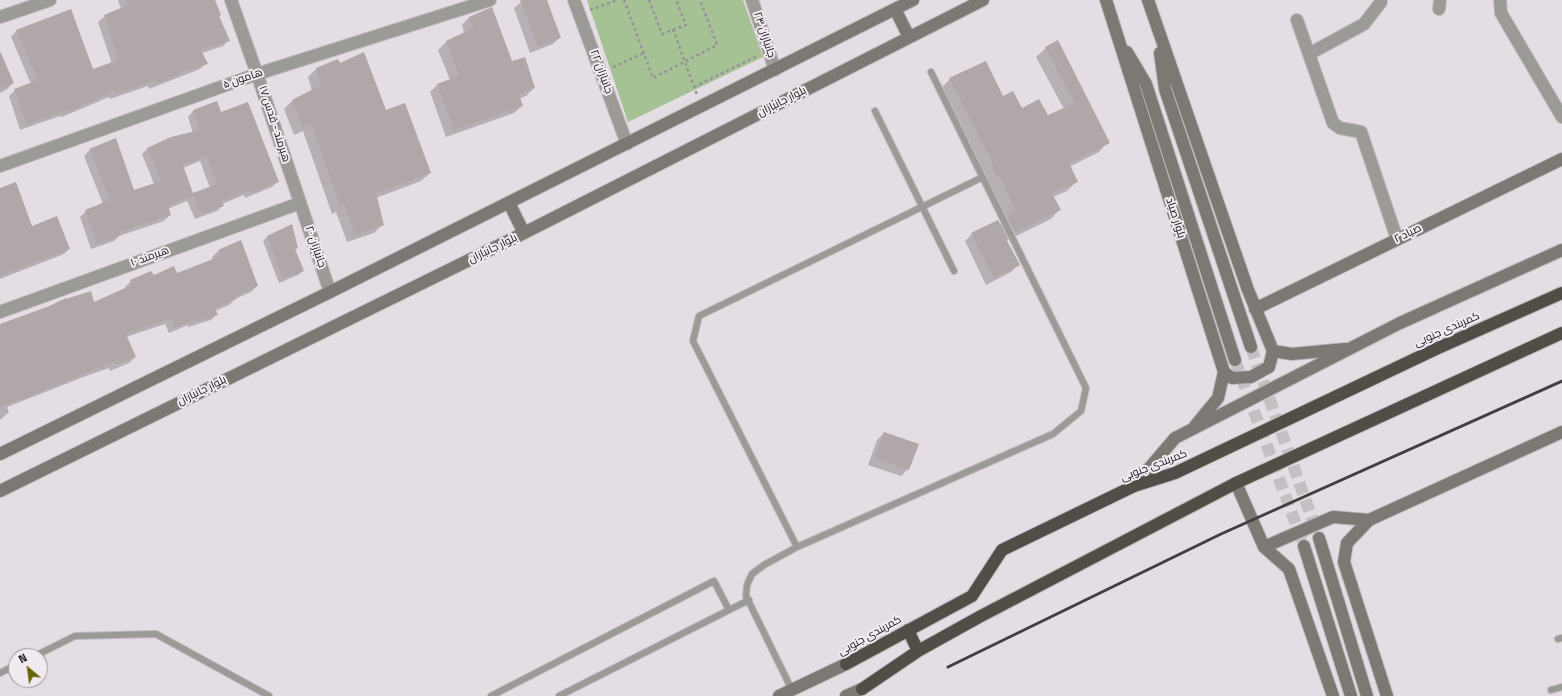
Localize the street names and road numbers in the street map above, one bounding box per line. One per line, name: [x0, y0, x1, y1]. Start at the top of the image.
street label: جانبازان ۲۴: [750, 10, 778, 60]
street label: جانبازان ۲۲: [587, 48, 615, 96]
street label: هامون ۵: [221, 66, 265, 92]
street label: هیرمند - قدس ۱۷: [255, 84, 293, 164]
street label: بلوار جانبازان: [755, 84, 809, 120]
street label: بلوار صیاد: [1162, 196, 1188, 240]
street label: صیاد ۲: [1392, 222, 1424, 246]
street label: جانبازان ۲۰: [302, 225, 328, 269]
street label: بلوار جانبازان: [466, 231, 520, 267]
street label: هیرمند ۱۰: [129, 244, 171, 270]
street label: کمربندی جنوبی: [1412, 310, 1482, 350]
street label: بلوار جانبازان: [175, 373, 229, 409]
street label: کمربندی جنوبی: [1119, 447, 1189, 485]
street label: کمربندی جنوبی: [836, 613, 904, 659]

